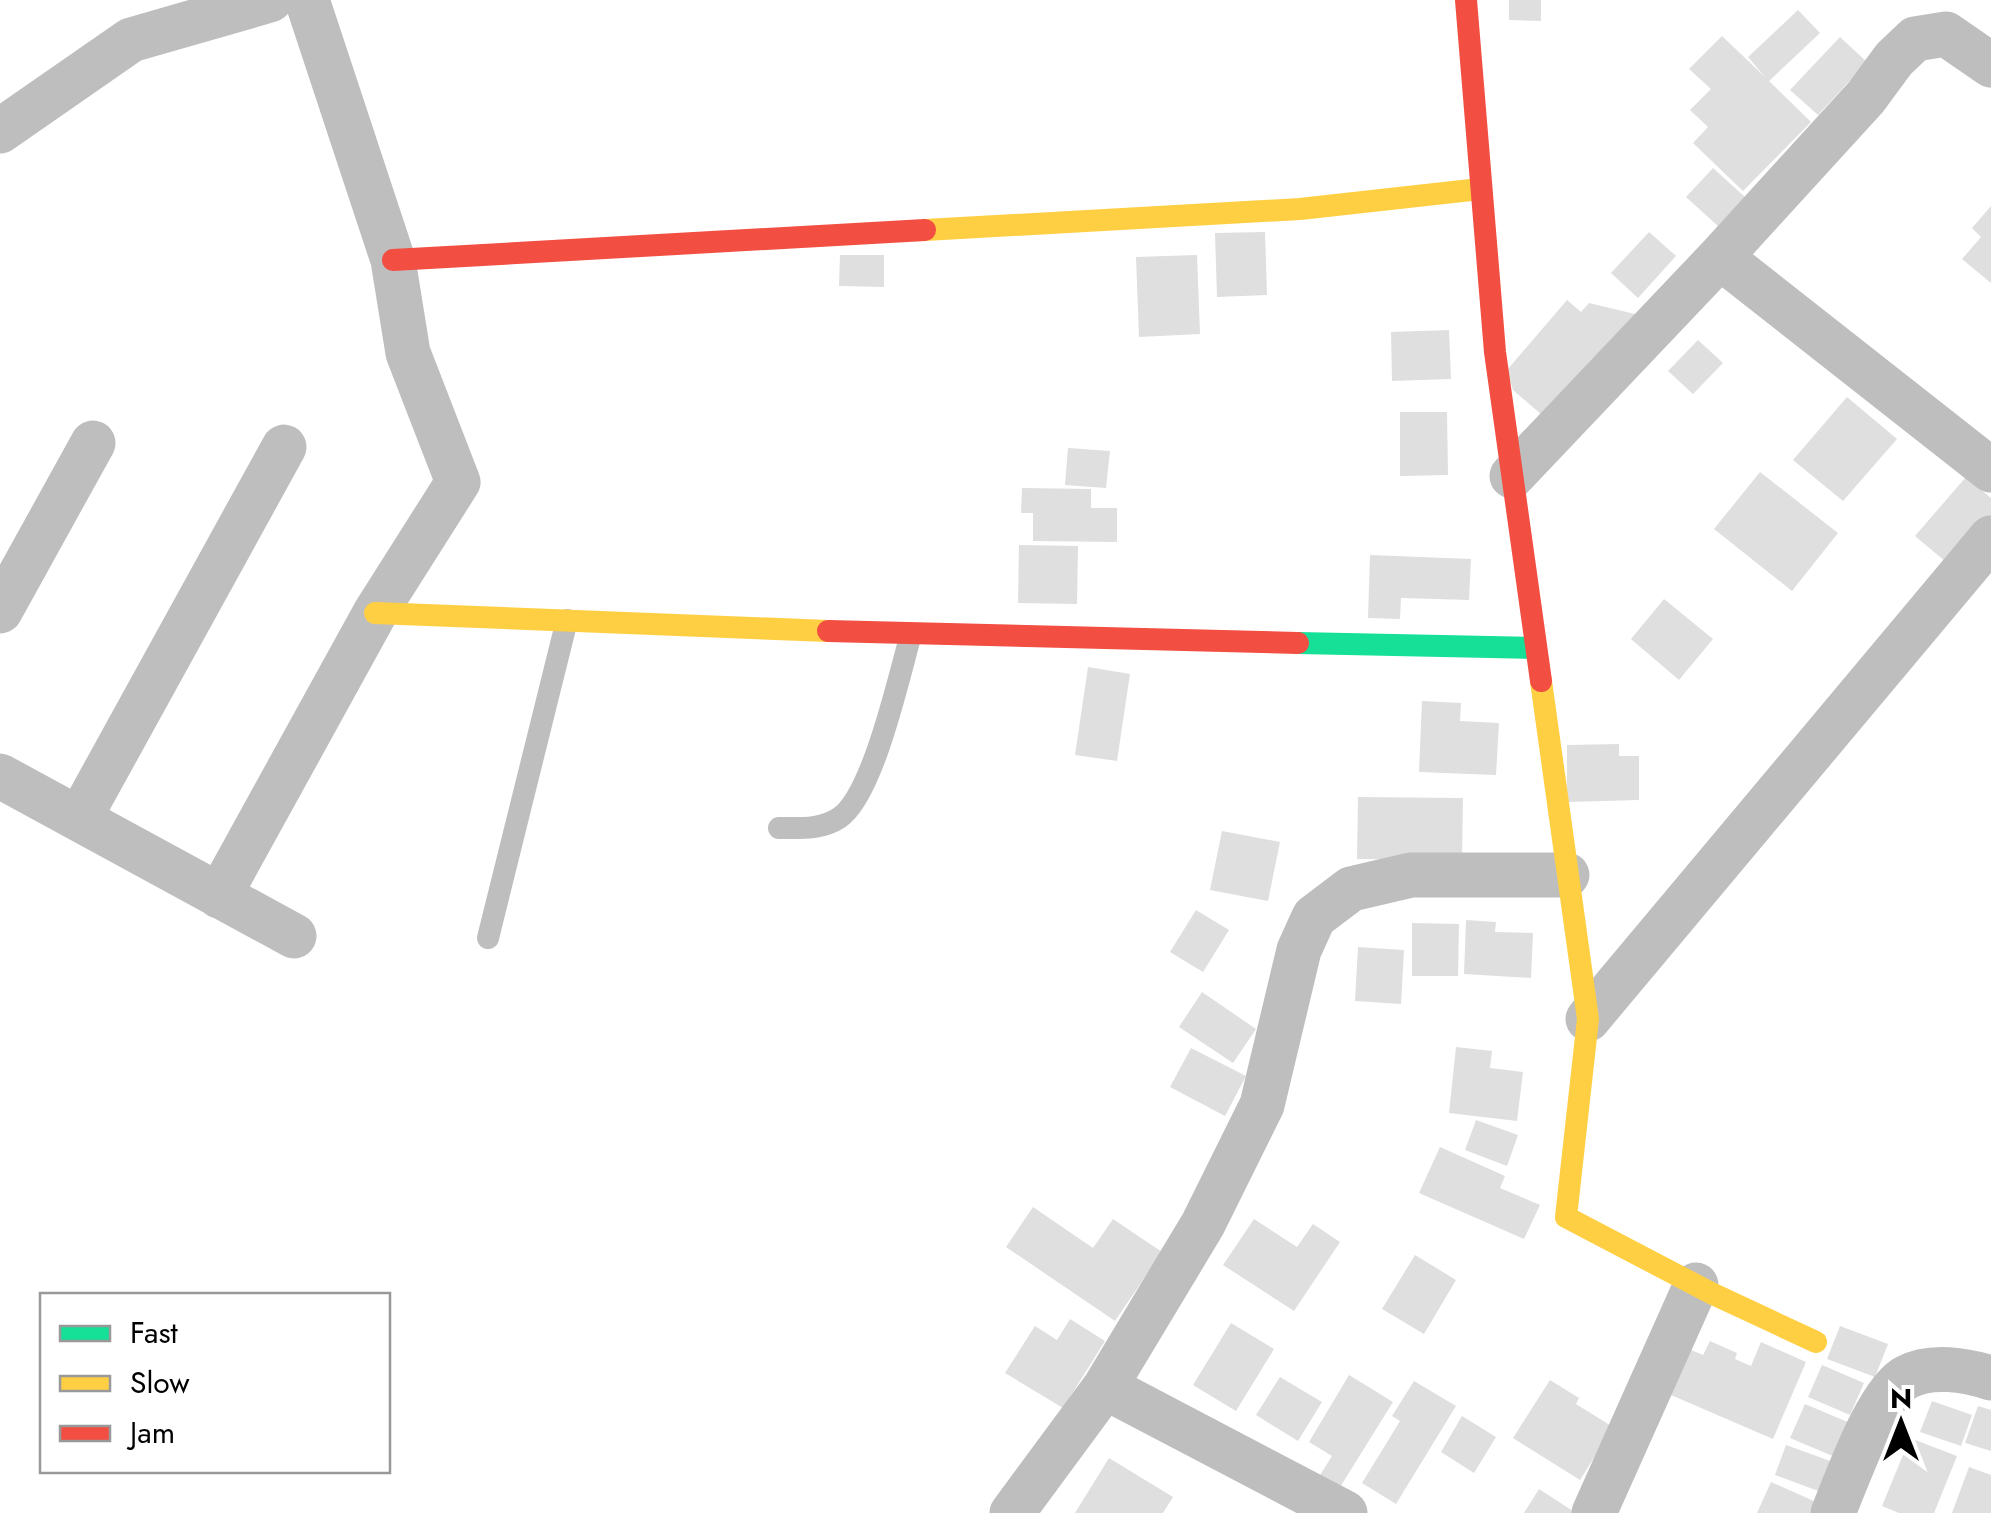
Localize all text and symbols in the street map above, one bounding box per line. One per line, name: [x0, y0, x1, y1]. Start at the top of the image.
legend: [40, 1293, 390, 1473]
text: Fast: [130, 1311, 179, 1354]
text: Slow: [130, 1361, 190, 1404]
north arrow: [1851, 1373, 1951, 1473]
text: N: [1890, 1378, 1912, 1419]
text: Jam: [126, 1411, 175, 1454]

